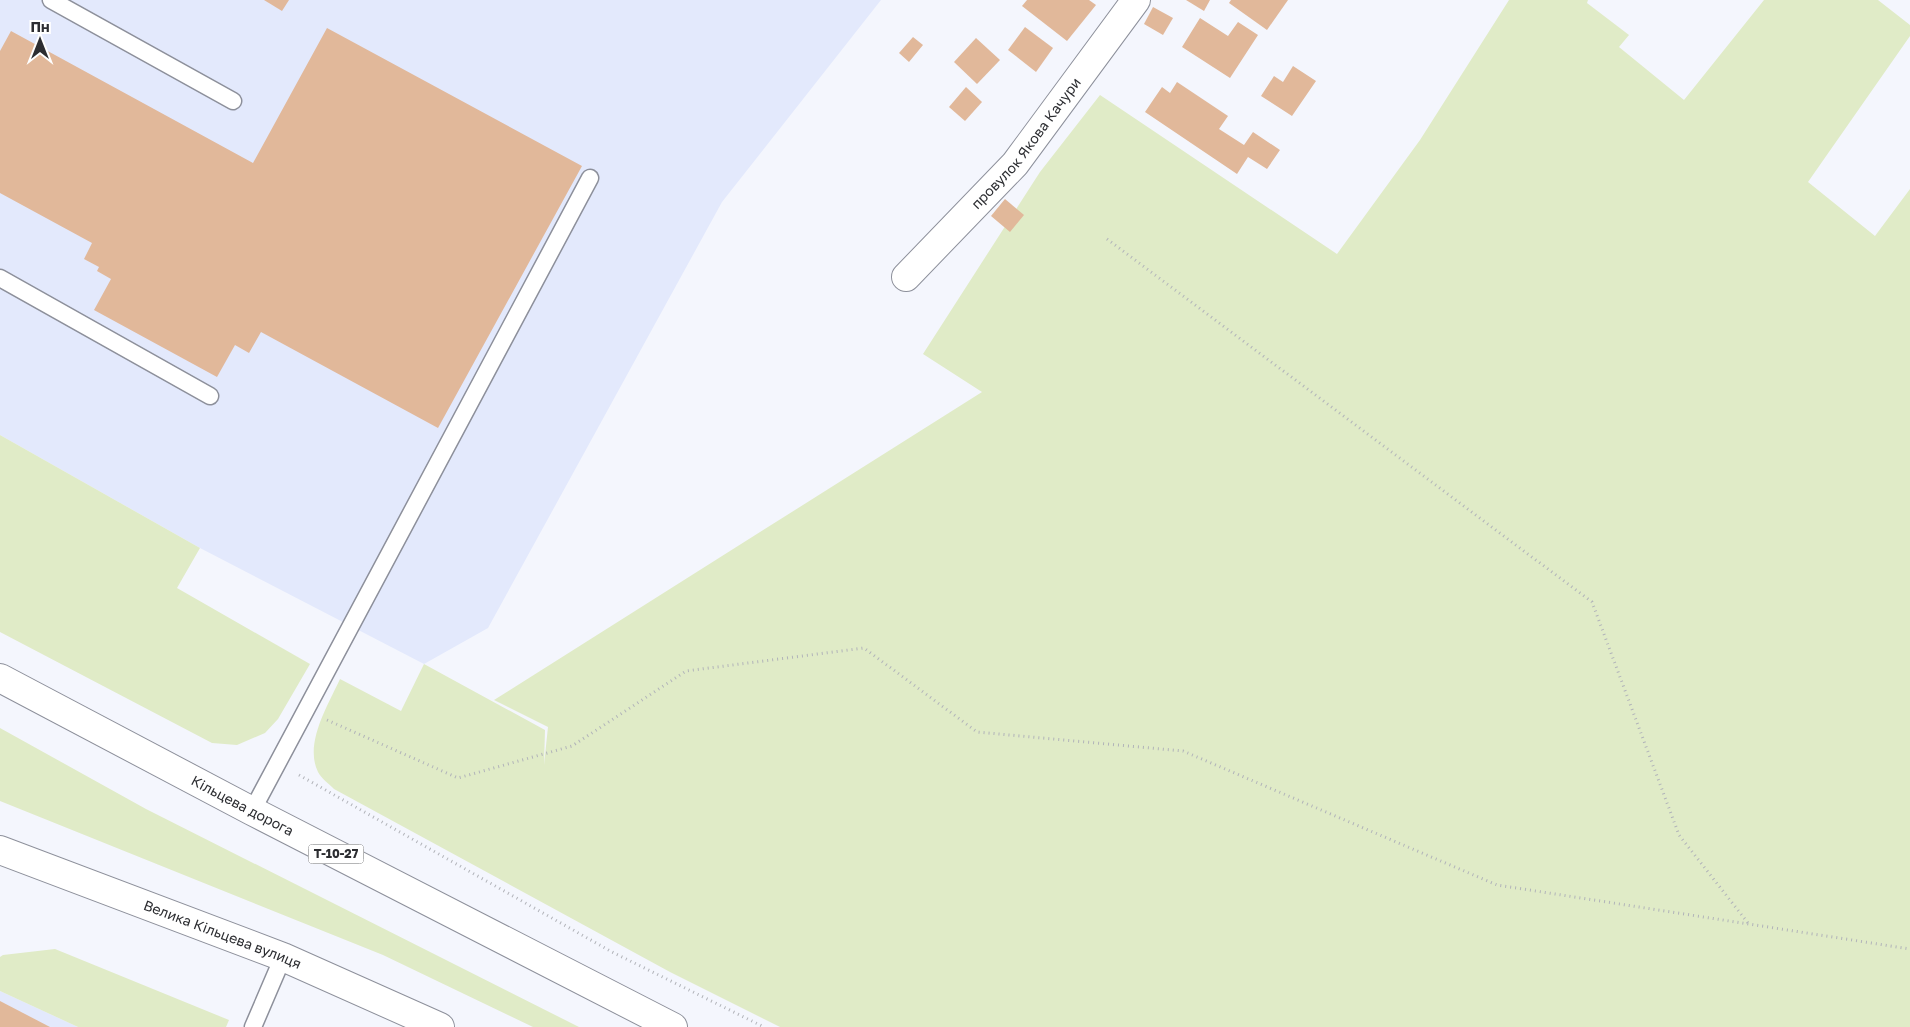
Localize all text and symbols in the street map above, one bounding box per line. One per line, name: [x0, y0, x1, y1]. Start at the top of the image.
north arrow: [15, 15, 65, 65]
text: Пн: [30, 18, 50, 35]
street label: провулок Якова Качури: [967, 74, 1084, 212]
street label: Кільцева дорога: [188, 771, 297, 839]
road number: Т-10-27: [308, 844, 364, 864]
street label: Велика Кільцева вулиця: [141, 896, 304, 972]

